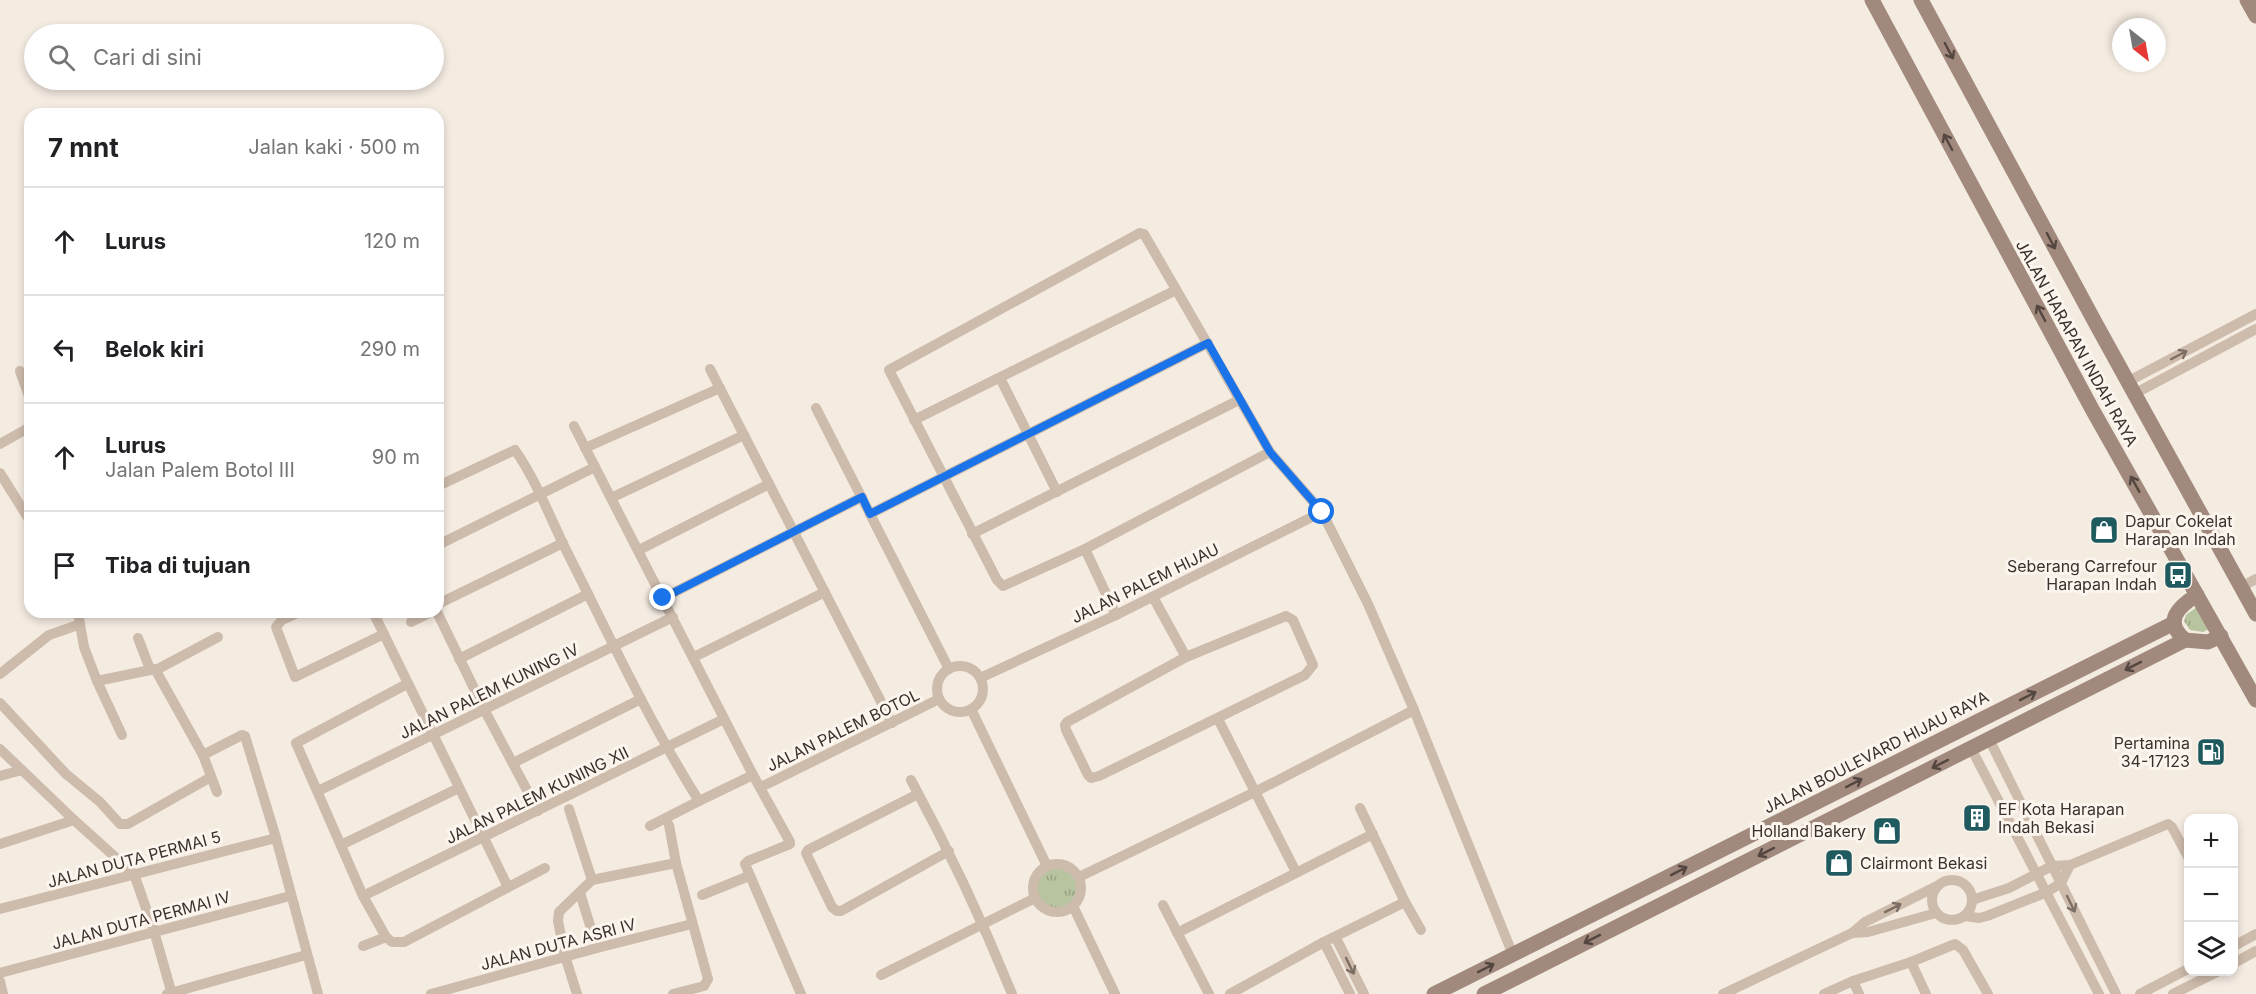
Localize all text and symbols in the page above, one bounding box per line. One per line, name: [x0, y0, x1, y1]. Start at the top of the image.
north arrow: [2112, 18, 2166, 72]
search box: [24, 24, 444, 90]
icon: search: [45, 41, 78, 74]
one-way arrow: [1944, 42, 1955, 60]
text: Cari di sini: [93, 44, 202, 70]
text: 7 mnt: [48, 132, 119, 163]
one-way arrow: [1942, 134, 1954, 151]
text: Jalan kaki · 500 m: [248, 135, 420, 159]
icon: ahead: [48, 225, 81, 258]
text: Lurus: [105, 228, 166, 254]
text: 120 m: [364, 229, 420, 253]
one-way arrow: [2045, 232, 2057, 249]
street label: JALAN HARAPAN INDAH RAYA: [2012, 236, 2142, 450]
one-way arrow: [2035, 305, 2046, 323]
icon: left: [48, 333, 81, 366]
text: Belok kiri: [105, 336, 204, 362]
text: 290 m: [360, 337, 420, 361]
one-way arrow: [2170, 349, 2187, 361]
text: Lurus: [105, 432, 166, 458]
icon: ahead: [48, 441, 81, 474]
text: 90 m: [372, 445, 420, 469]
text: Jalan Palem Botol III: [105, 458, 295, 482]
one-way arrow: [2128, 476, 2140, 493]
route start: [1308, 498, 1334, 524]
place label: Dapur Cokelat Harapan Indah: [2125, 511, 2236, 549]
shop icon: Dapur Cokelat Harapan Indah: [2088, 514, 2120, 546]
street label: JALAN PALEM HIJAU: [1068, 539, 1222, 627]
icon: arrive: [48, 549, 81, 582]
text: Tiba di tujuan: [105, 552, 251, 578]
place label: Seberang Carrefour Harapan Indah: [2007, 556, 2157, 594]
bus stop icon: Seberang Carrefour Harapan Indah: [2162, 559, 2194, 591]
route end: [649, 584, 675, 610]
street label: JALAN PALEM KUNING IV: [396, 639, 582, 743]
one-way arrow: [2124, 661, 2142, 673]
street label: JALAN PALEM BOTOL: [763, 684, 923, 776]
street label: JALAN BOULEVARD HIJAU RAYA: [1760, 686, 1992, 818]
one-way arrow: [2019, 689, 2037, 701]
place label: Pertamina 34-17123: [2114, 733, 2190, 771]
fuel station icon: Pertamina 34-17123: [2195, 736, 2227, 768]
street label: JALAN PALEM KUNING XII: [442, 742, 632, 848]
one-way arrow: [1932, 759, 1950, 770]
one-way arrow: [1844, 777, 1862, 789]
place label: EF Kota Harapan Indah Bekasi: [1998, 799, 2124, 837]
building icon: EF Kota Harapan Indah Bekasi: [1961, 802, 1993, 834]
map controls: [2184, 814, 2238, 976]
button: +: [2184, 814, 2238, 868]
shop icon: Holland Bakery: [1871, 815, 1903, 847]
place label: Holland Bakery: [1752, 821, 1866, 841]
street label: JALAN DUTA PERMAI 5: [45, 826, 223, 892]
one-way arrow: [1757, 846, 1775, 858]
shop icon: Clairmont Bekasi: [1823, 847, 1855, 879]
place label: Clairmont Bekasi: [1860, 853, 1987, 873]
one-way arrow: [1670, 865, 1688, 876]
button: −: [2184, 868, 2238, 922]
street label: JALAN DUTA PERMAI IV: [49, 887, 233, 953]
one-way arrow: [2066, 895, 2077, 913]
one-way arrow: [1884, 902, 1902, 913]
street label: JALAN DUTA ASRI IV: [478, 914, 638, 974]
button: layers: [2184, 922, 2238, 976]
one-way arrow: [1583, 934, 1601, 946]
one-way arrow: [1344, 956, 1356, 974]
one-way arrow: [1477, 961, 1495, 973]

